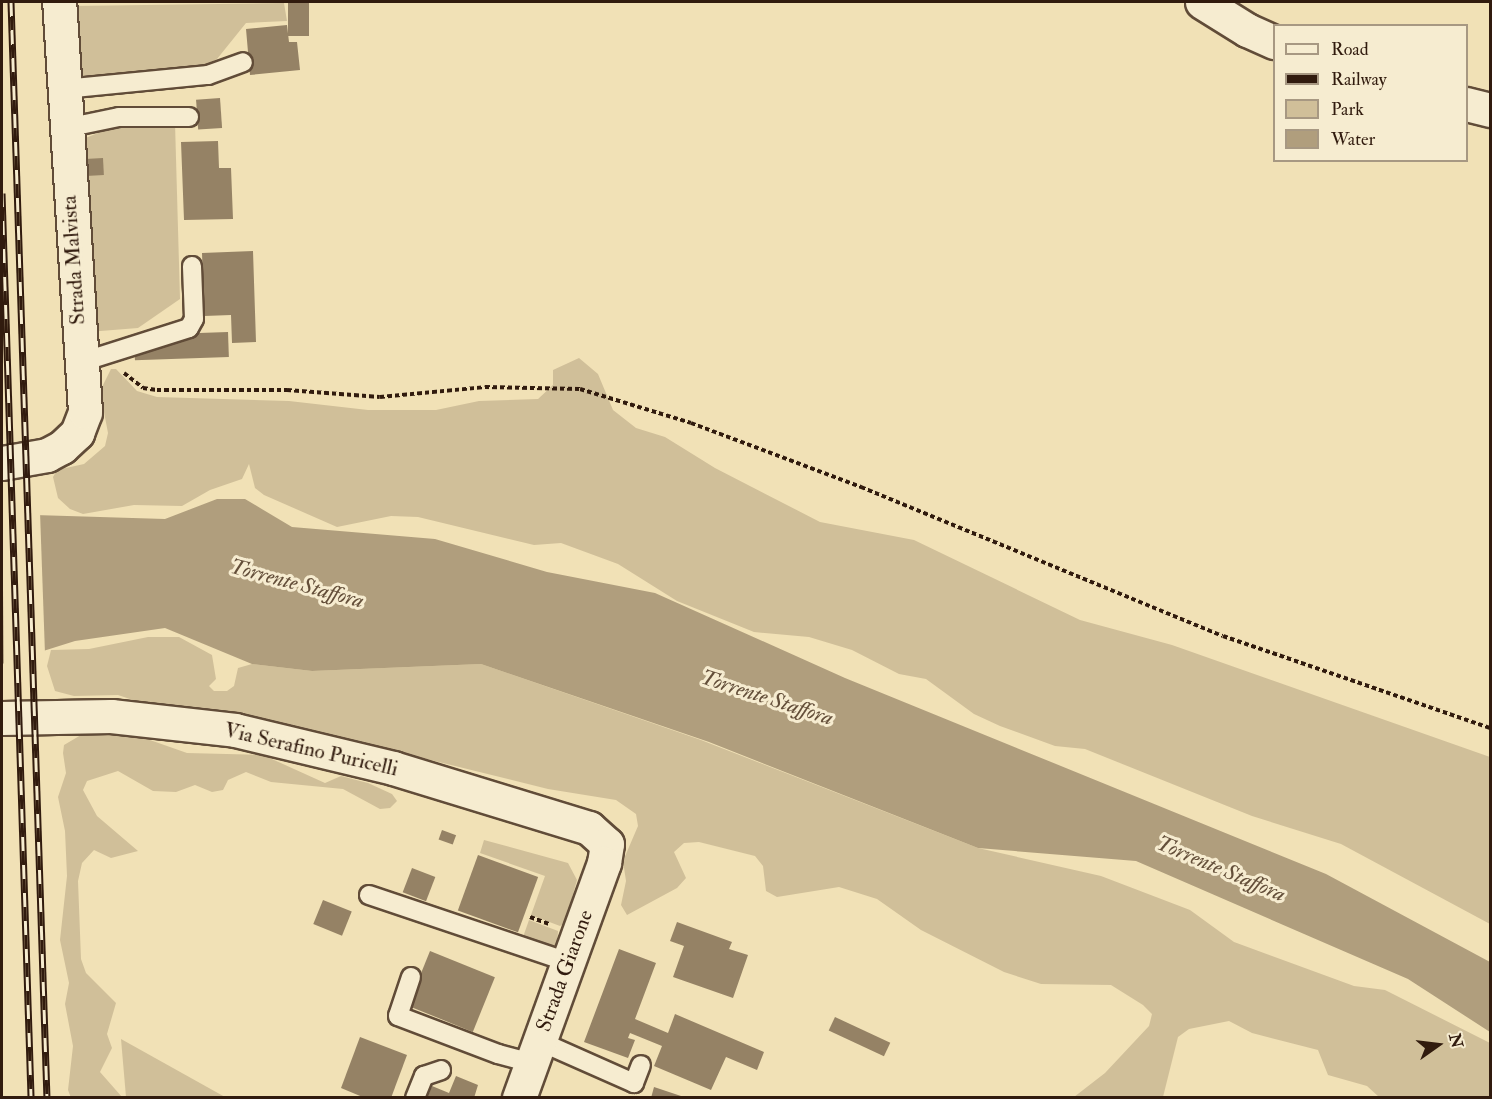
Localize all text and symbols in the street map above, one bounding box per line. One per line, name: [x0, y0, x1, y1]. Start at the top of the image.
legend: [1273, 24, 1468, 162]
text: Road: [1331, 38, 1369, 61]
text: Railway: [1331, 68, 1387, 91]
text: Park: [1331, 98, 1364, 121]
text: Water: [1331, 128, 1375, 151]
street label: Strada Malvista: [57, 194, 91, 326]
water label: Torrente Staffora: [227, 553, 367, 615]
water label: Torrente Staffora: [698, 664, 836, 732]
street label: Via Serafino Puricelli: [222, 718, 400, 782]
water label: Torrente Staffora: [1153, 830, 1289, 908]
street label: Strada Giarone: [531, 907, 599, 1035]
north arrow: [1408, 1015, 1468, 1075]
text: N: [1444, 1031, 1467, 1050]

